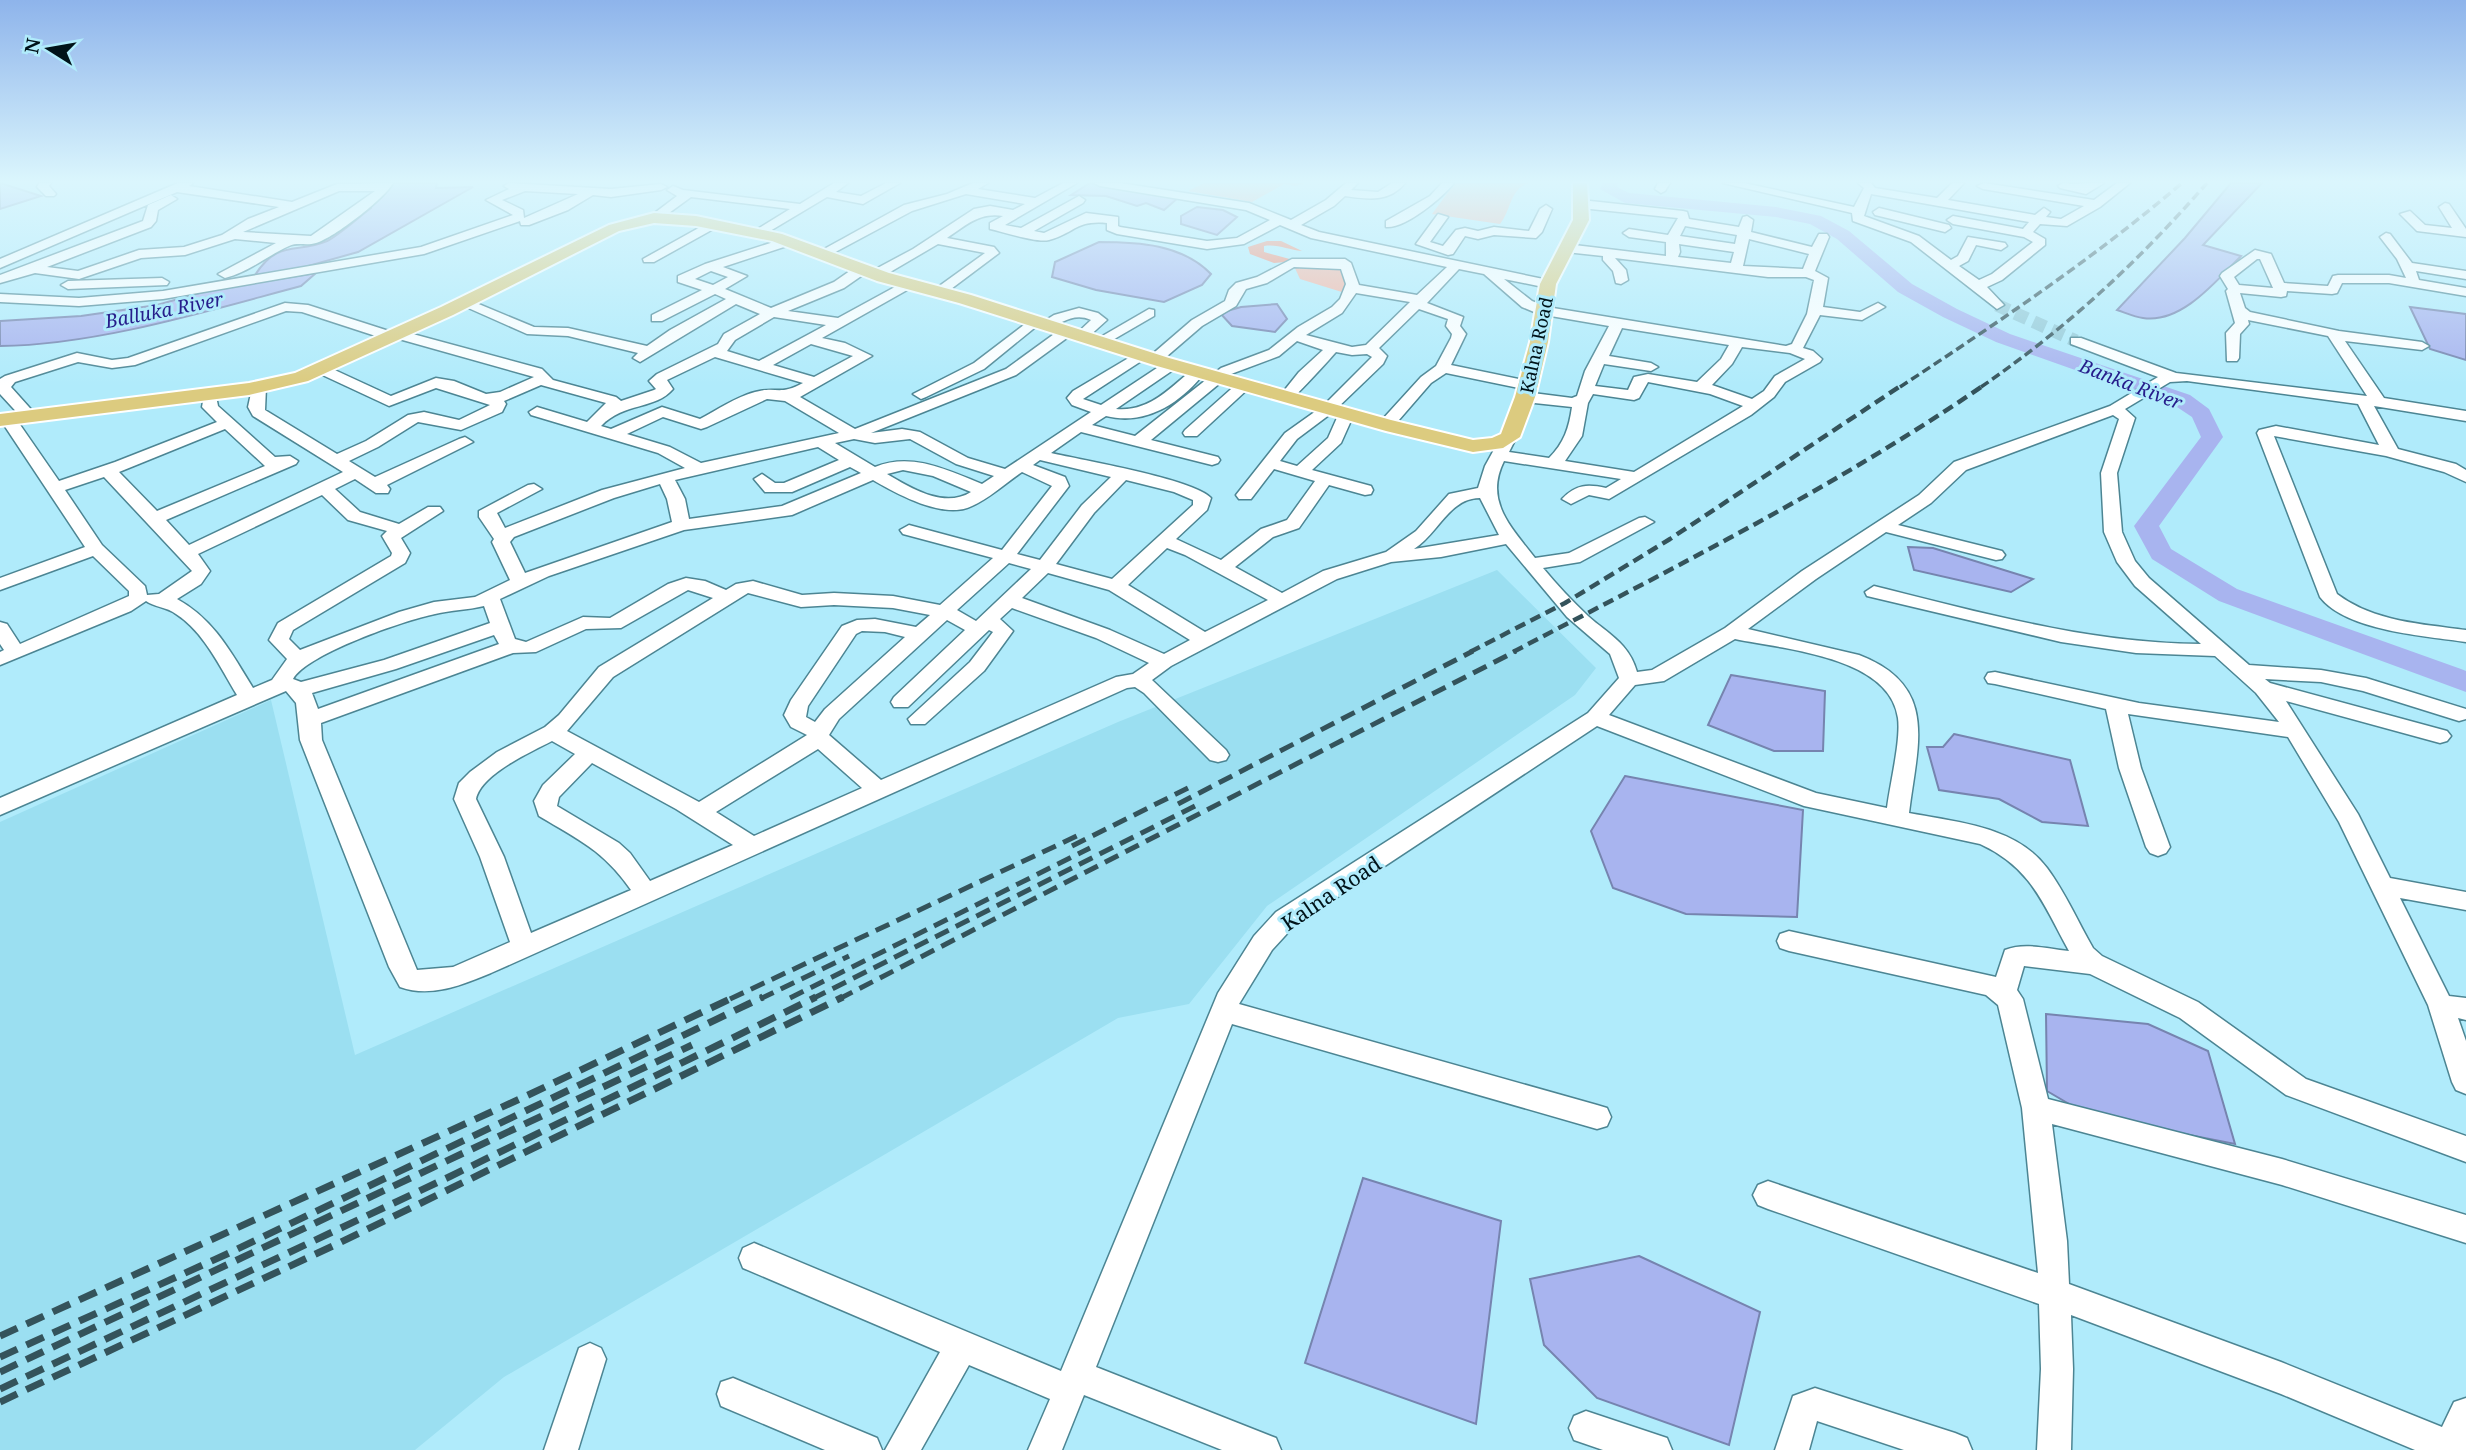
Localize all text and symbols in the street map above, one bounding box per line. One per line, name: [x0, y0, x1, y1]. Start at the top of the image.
north arrow: [14, 14, 84, 84]
text: N: [18, 36, 47, 56]
water label: Balluka River: [102, 286, 225, 334]
street label: Kalna Road: [1514, 295, 1558, 395]
water label: Banka River: [2075, 352, 2186, 416]
street label: Kalna Road: [1276, 849, 1386, 937]

